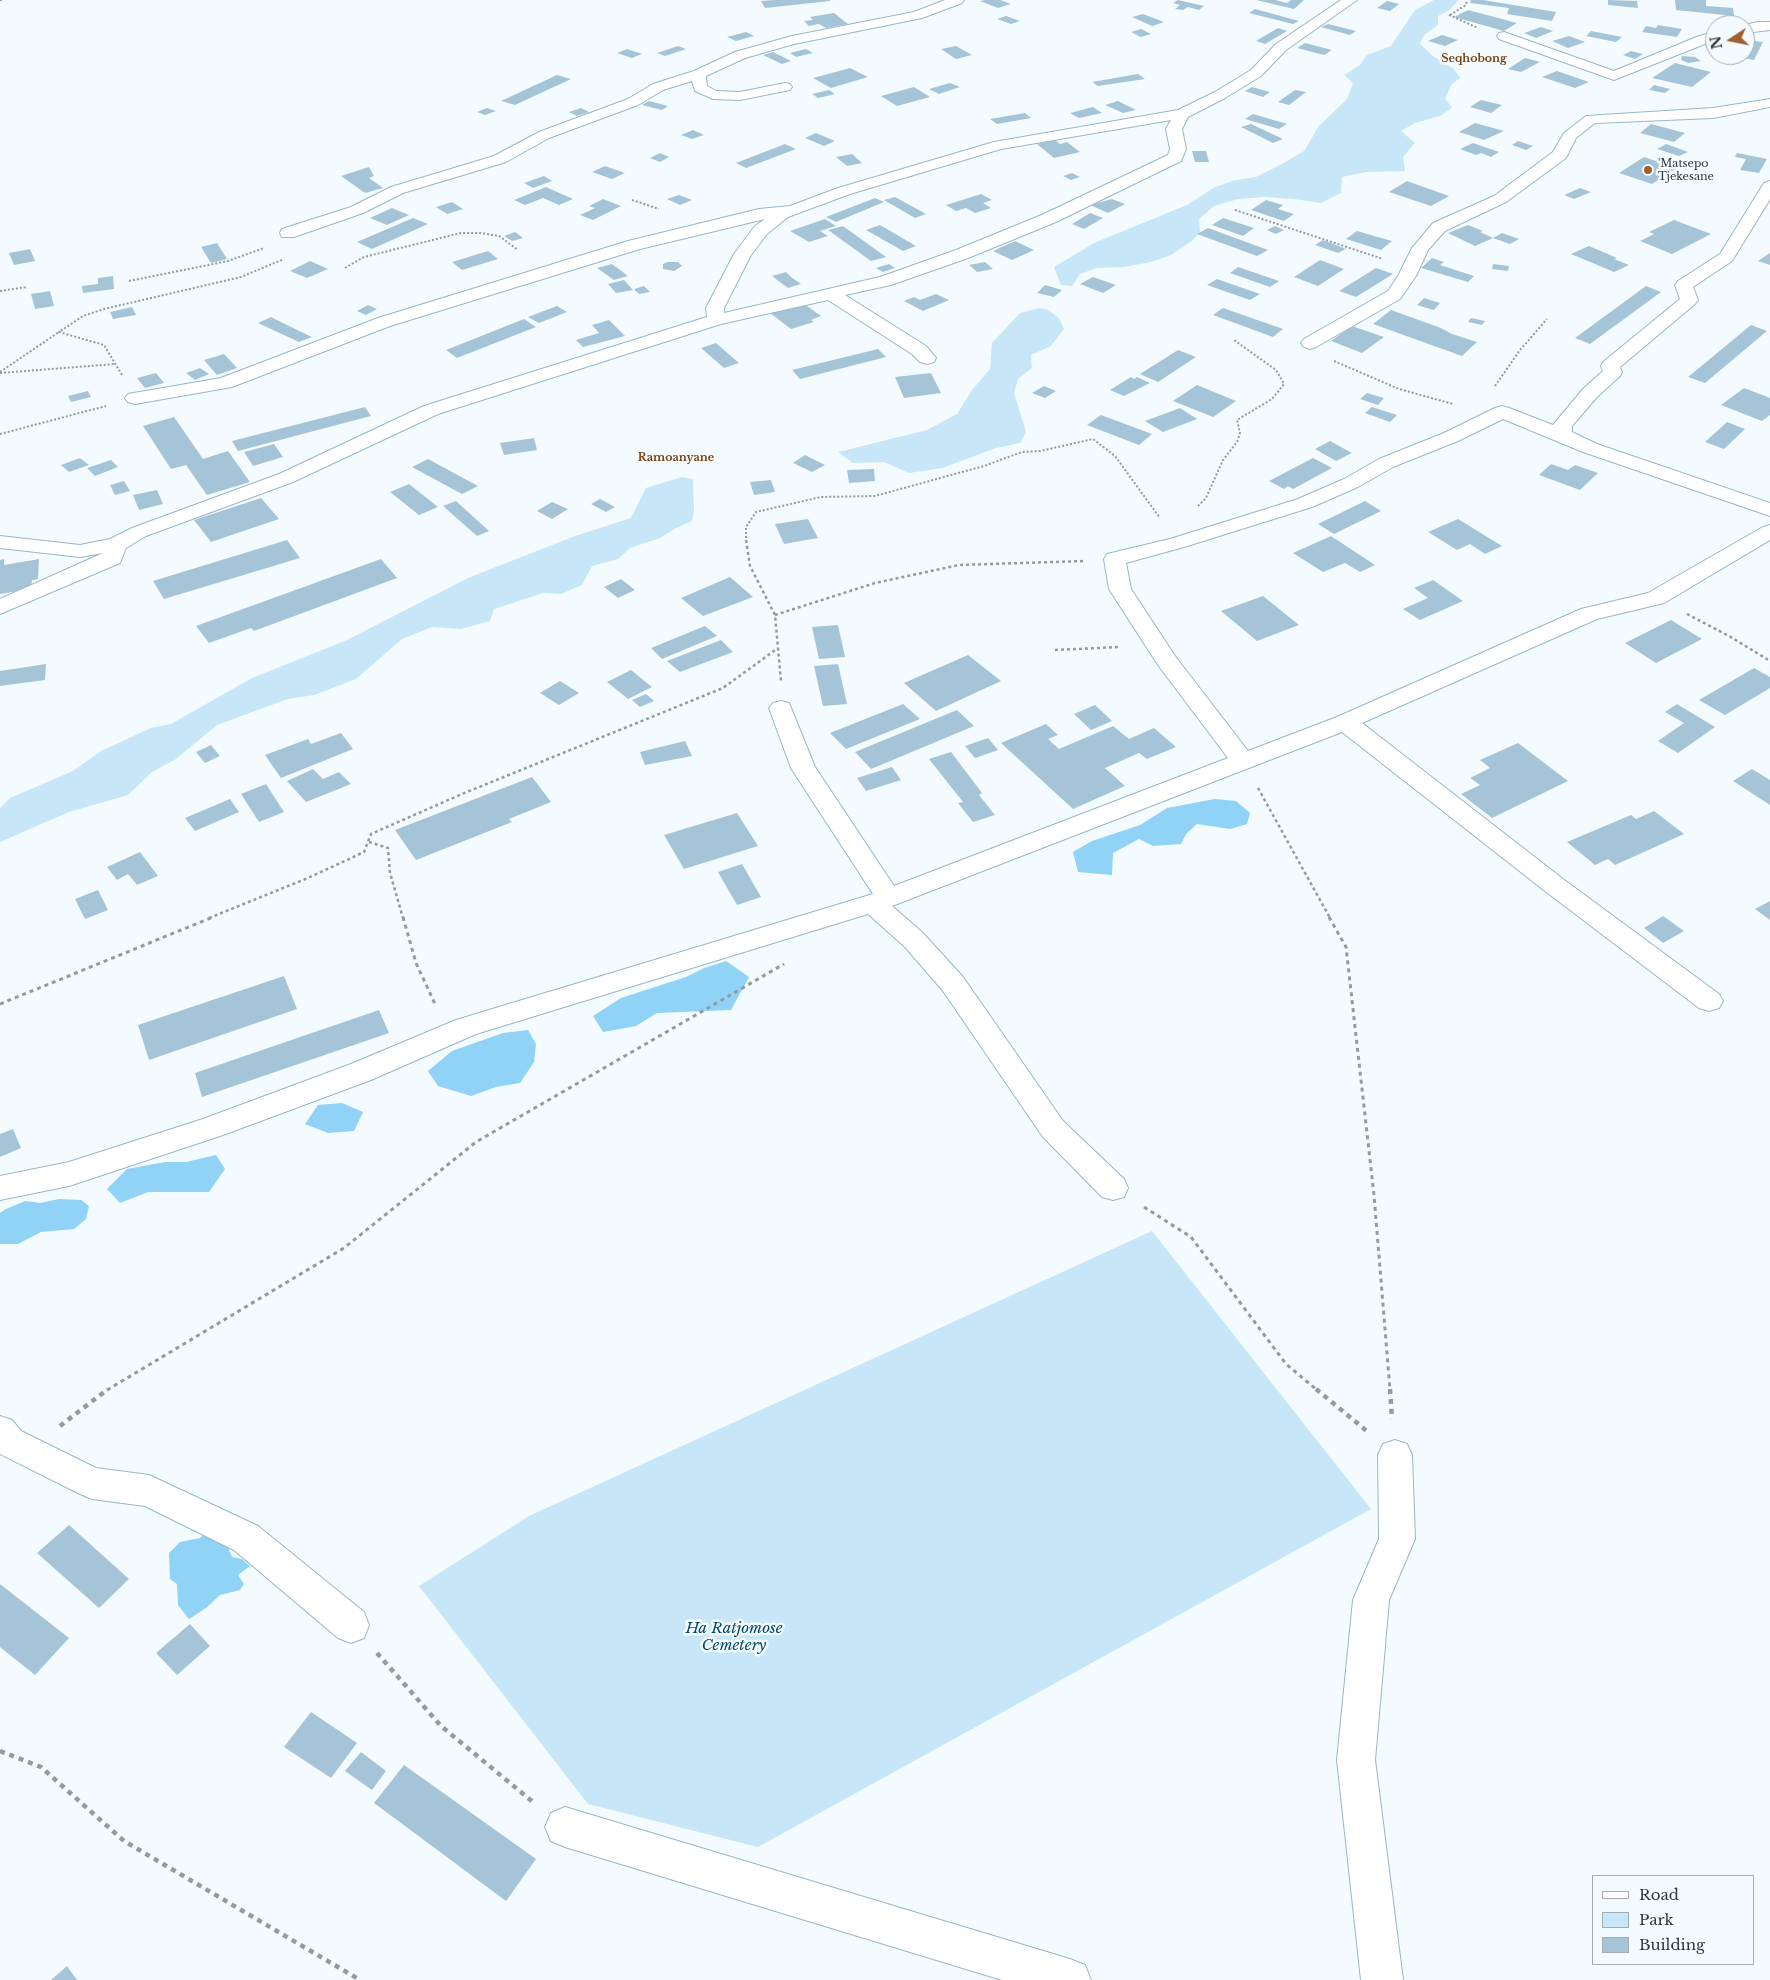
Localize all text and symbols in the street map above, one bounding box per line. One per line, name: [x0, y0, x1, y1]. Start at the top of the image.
north arrow: [1705, 15, 1755, 65]
text: N: [1706, 34, 1726, 51]
district label: Seqhobong: [1441, 52, 1507, 66]
place label: 'Matsepo Tjekesane: [1658, 157, 1714, 183]
marker: 'Matsepo Tjekesane: [1642, 164, 1654, 176]
district label: Ramoanyane: [638, 451, 714, 465]
park label: Ha Ratjomose Cemetery: [685, 1620, 783, 1655]
legend: [1592, 1875, 1755, 1965]
text: Road: [1639, 1885, 1679, 1904]
text: Park: [1639, 1910, 1674, 1929]
text: Building: [1639, 1935, 1705, 1954]

